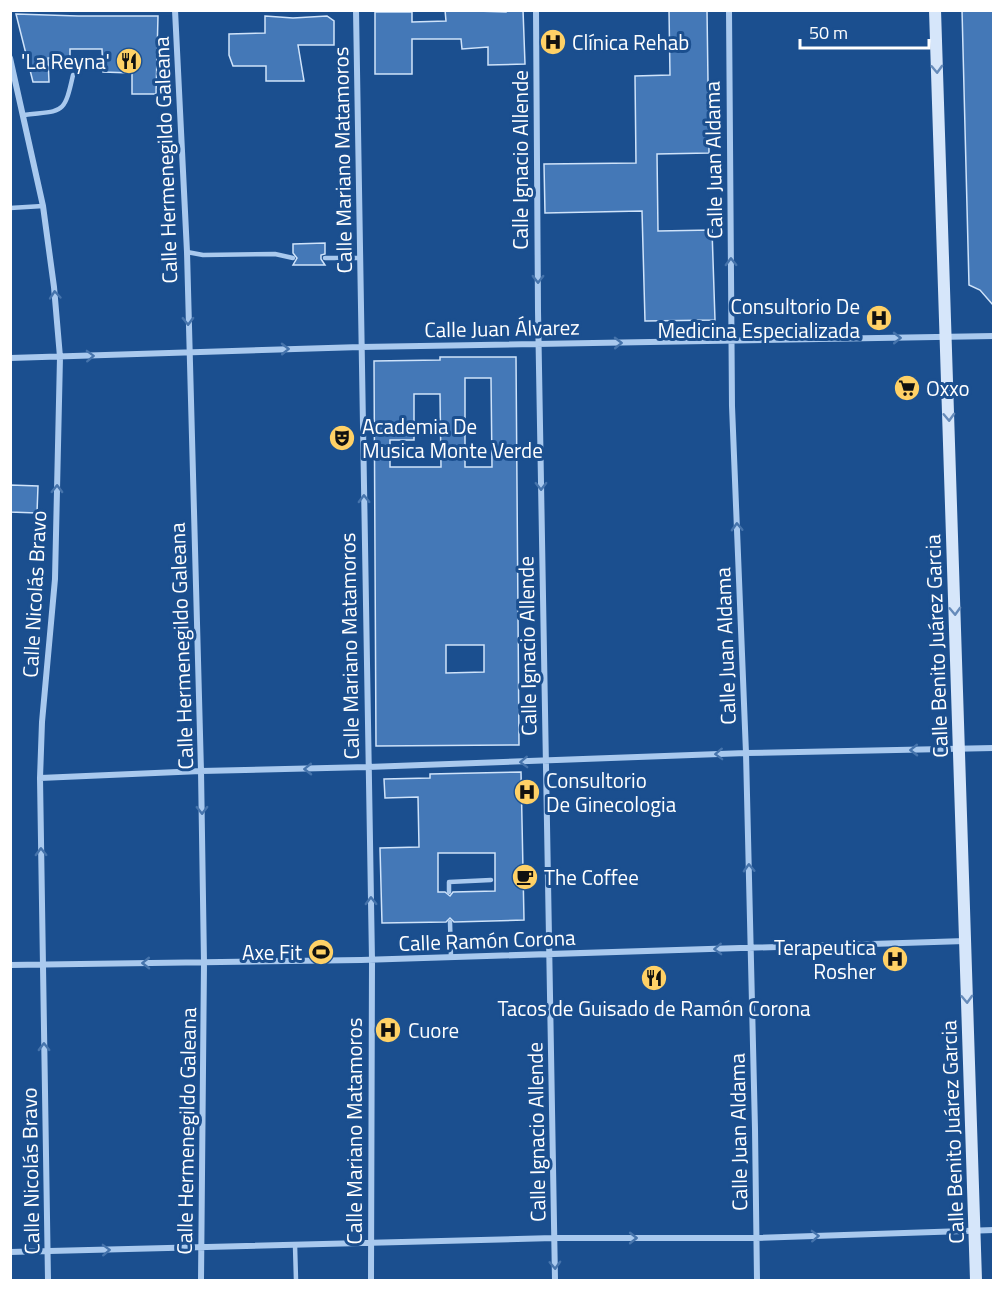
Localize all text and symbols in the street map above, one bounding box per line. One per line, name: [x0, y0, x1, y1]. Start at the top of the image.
scale bar: [800, 12, 929, 50]
text: 50 m: [809, 19, 848, 46]
place label: Clínica Rehab: [572, 26, 689, 58]
hospital icon: Clínica Rehab: [538, 27, 568, 57]
street label: Calle Hermenegildo Galeana: [145, 35, 185, 284]
place label: 'La Reyna': [21, 45, 110, 77]
restaurant icon: 'La Reyna': [114, 46, 144, 76]
street label: Calle Mariano Matamoros: [324, 46, 360, 274]
one-way arrow: [931, 64, 943, 73]
street label: Calle Ignacio Allende: [504, 70, 536, 250]
street label: Calle Juan Aldama: [696, 80, 730, 239]
one-way arrow: [725, 258, 737, 267]
one-way arrow: [532, 274, 544, 283]
one-way arrow: [49, 290, 62, 299]
place label: Consultorio De Medicina Especializada: [657, 290, 860, 346]
hospital icon: Consultorio De Medicina Especializada: [864, 303, 894, 333]
street label: Calle Juan Álvarez: [424, 311, 580, 345]
one-way arrow: [182, 316, 194, 325]
one-way arrow: [893, 332, 902, 345]
one-way arrow: [614, 337, 623, 349]
one-way arrow: [280, 343, 289, 356]
one-way arrow: [85, 349, 94, 362]
place label: Oxxo: [926, 372, 970, 404]
supermarket icon: Oxxo: [892, 373, 922, 403]
place label: Academia De Musica Monte Verde: [362, 410, 543, 466]
one-way arrow: [942, 412, 955, 421]
theatre icon: Academia De Musica Monte Verde: [327, 423, 357, 453]
one-way arrow: [535, 482, 547, 491]
one-way arrow: [51, 485, 63, 494]
one-way arrow: [358, 494, 370, 503]
street label: Calle Nicolás Bravo: [14, 510, 54, 678]
street label: Calle Hermenegildo Galeana: [161, 521, 201, 770]
one-way arrow: [731, 522, 743, 531]
street label: Calle Mariano Matamoros: [331, 532, 367, 760]
street label: Calle Benito Juárez Garcia: [916, 533, 956, 758]
street label: Calle Ignacio Allende: [509, 556, 545, 736]
street label: Calle Juan Aldama: [706, 566, 744, 725]
one-way arrow: [948, 607, 961, 616]
one-way arrow: [910, 744, 919, 756]
one-way arrow: [715, 748, 724, 761]
one-way arrow: [520, 755, 529, 768]
one-way arrow: [304, 762, 313, 775]
place label: Consultorio De Ginecologia: [546, 764, 677, 820]
hospital icon: Consultorio De Ginecologia: [512, 777, 542, 807]
one-way arrow: [196, 805, 208, 814]
one-way arrow: [35, 847, 48, 856]
place label: The Coffee: [544, 861, 639, 893]
cafe icon: The Coffee: [510, 862, 540, 892]
one-way arrow: [742, 864, 755, 873]
one-way arrow: [365, 897, 377, 906]
street label: Calle Ramón Corona: [398, 921, 577, 959]
place label: Terapeutica Rosher: [774, 931, 876, 987]
place label: Axe Fit: [242, 936, 303, 968]
sports icon: Axe Fit: [306, 937, 336, 967]
one-way arrow: [713, 943, 722, 955]
hospital icon: Terapeutica Rosher: [880, 944, 910, 974]
one-way arrow: [141, 957, 150, 969]
restaurant icon: Tacos de Guisado de Ramón Corona: [639, 963, 669, 993]
place label: Tacos de Guisado de Ramón Corona: [498, 992, 811, 1024]
one-way arrow: [961, 995, 973, 1004]
street label: Calle Hermenegildo Galeana: [168, 1007, 204, 1255]
place label: Cuore: [408, 1014, 459, 1046]
hospital icon: Cuore: [373, 1015, 403, 1045]
street label: Calle Mariano Matamoros: [338, 1017, 370, 1245]
street label: Calle Benito Juárez Garcia: [932, 1019, 972, 1244]
one-way arrow: [38, 1042, 50, 1051]
street label: Calle Ignacio Allende: [518, 1042, 554, 1222]
street label: Calle Juan Aldama: [721, 1052, 755, 1211]
street label: Calle Nicolás Bravo: [13, 1087, 47, 1255]
one-way arrow: [810, 1230, 819, 1243]
one-way arrow: [629, 1232, 638, 1244]
one-way arrow: [102, 1243, 111, 1256]
one-way arrow: [548, 1260, 561, 1269]

